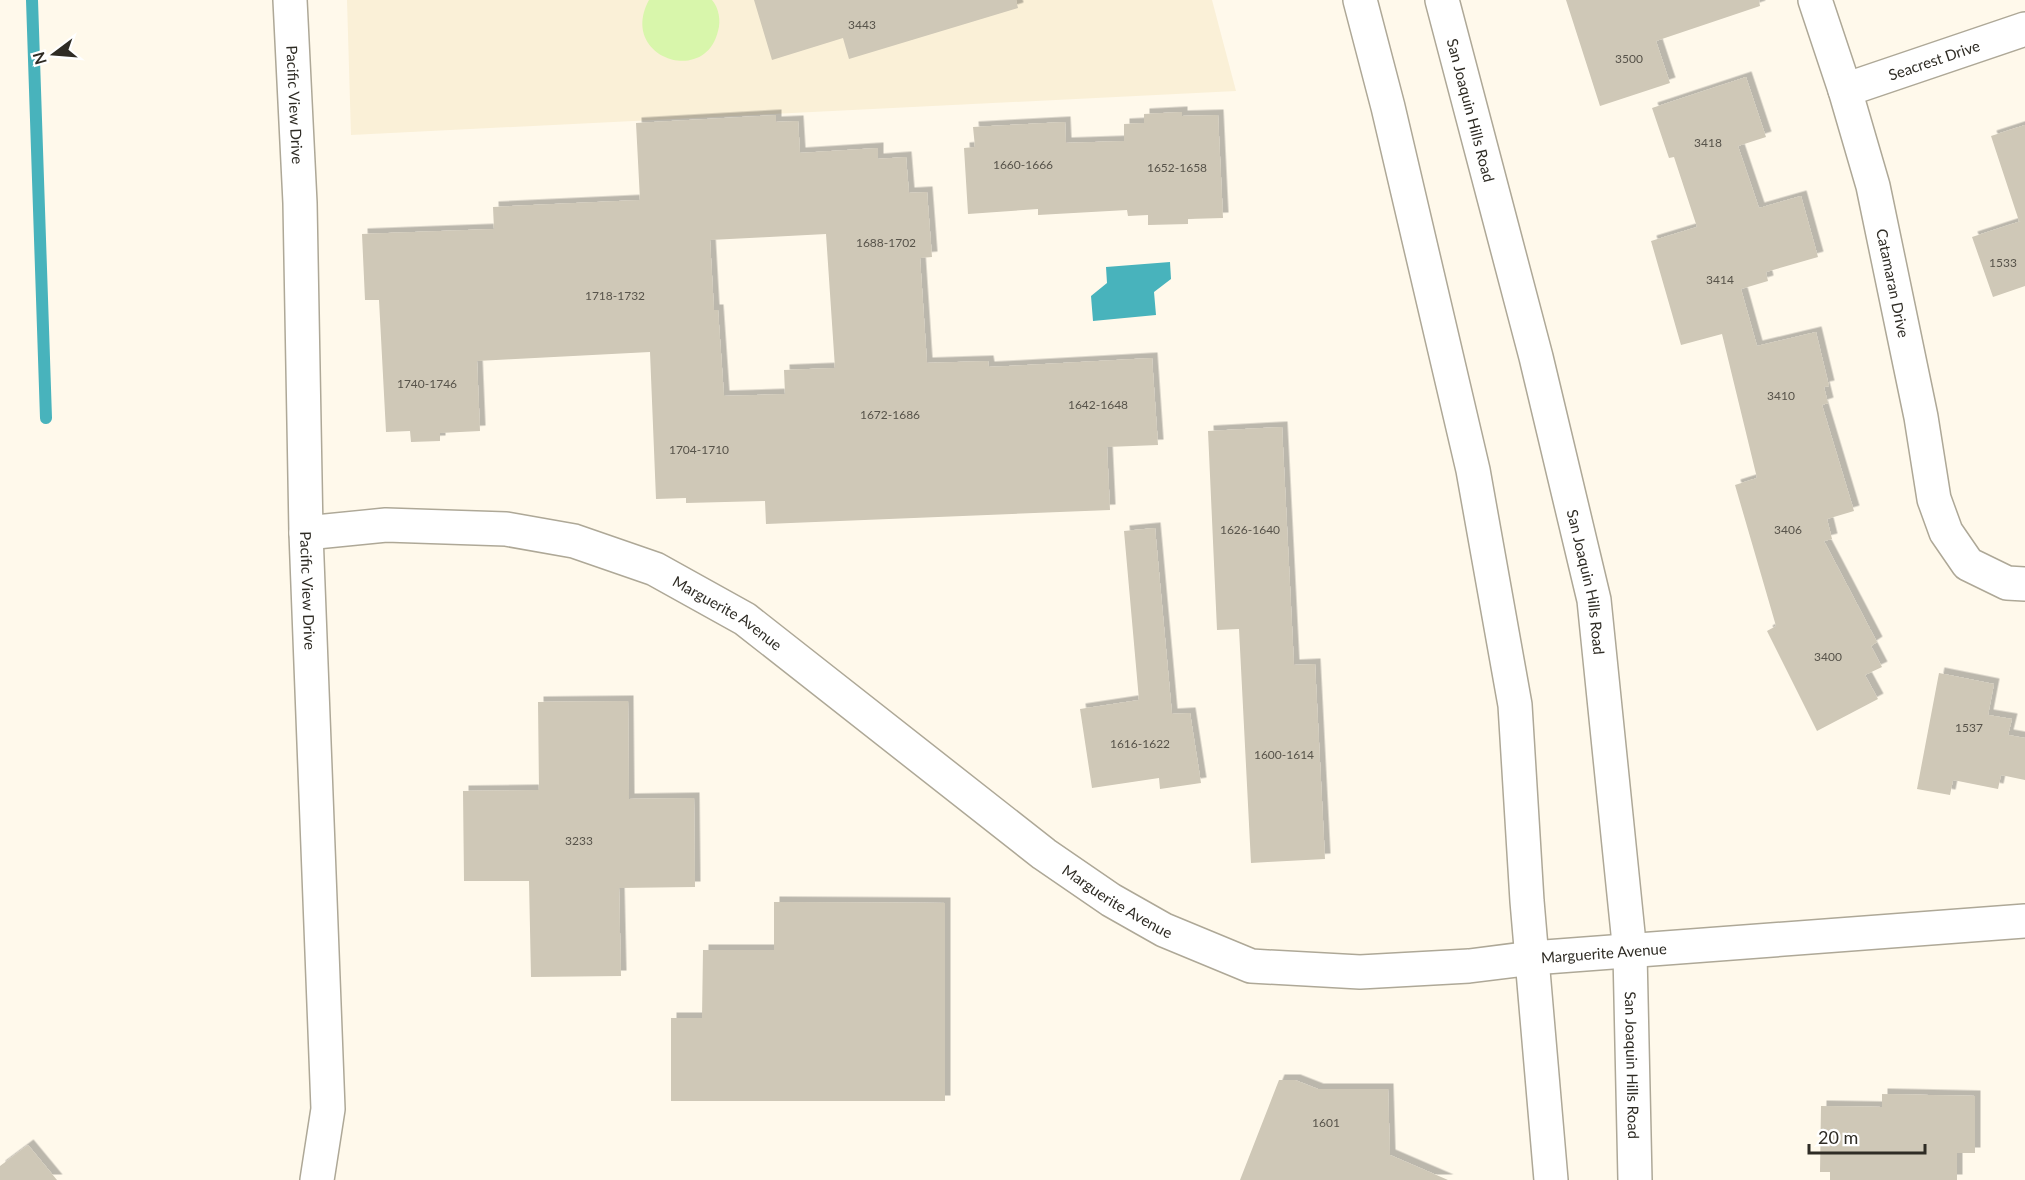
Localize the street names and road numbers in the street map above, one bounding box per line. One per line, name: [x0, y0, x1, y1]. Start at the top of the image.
street label: Seacrest Drive: [1886, 36, 1982, 84]
street label: San Joaquin Hills Road: [1444, 37, 1499, 184]
street label: Pacific View Drive: [283, 45, 307, 165]
street label: Catamaran Drive: [1873, 227, 1913, 339]
street label: San Joaquin Hills Road: [1564, 508, 1609, 655]
street label: Pacific View Drive: [297, 531, 319, 650]
street label: Marguerite Avenue: [670, 572, 786, 654]
street label: Marguerite Avenue: [1059, 860, 1175, 942]
street label: Marguerite Avenue: [1540, 939, 1667, 966]
street label: San Joaquin Hills Road: [1622, 991, 1643, 1139]

